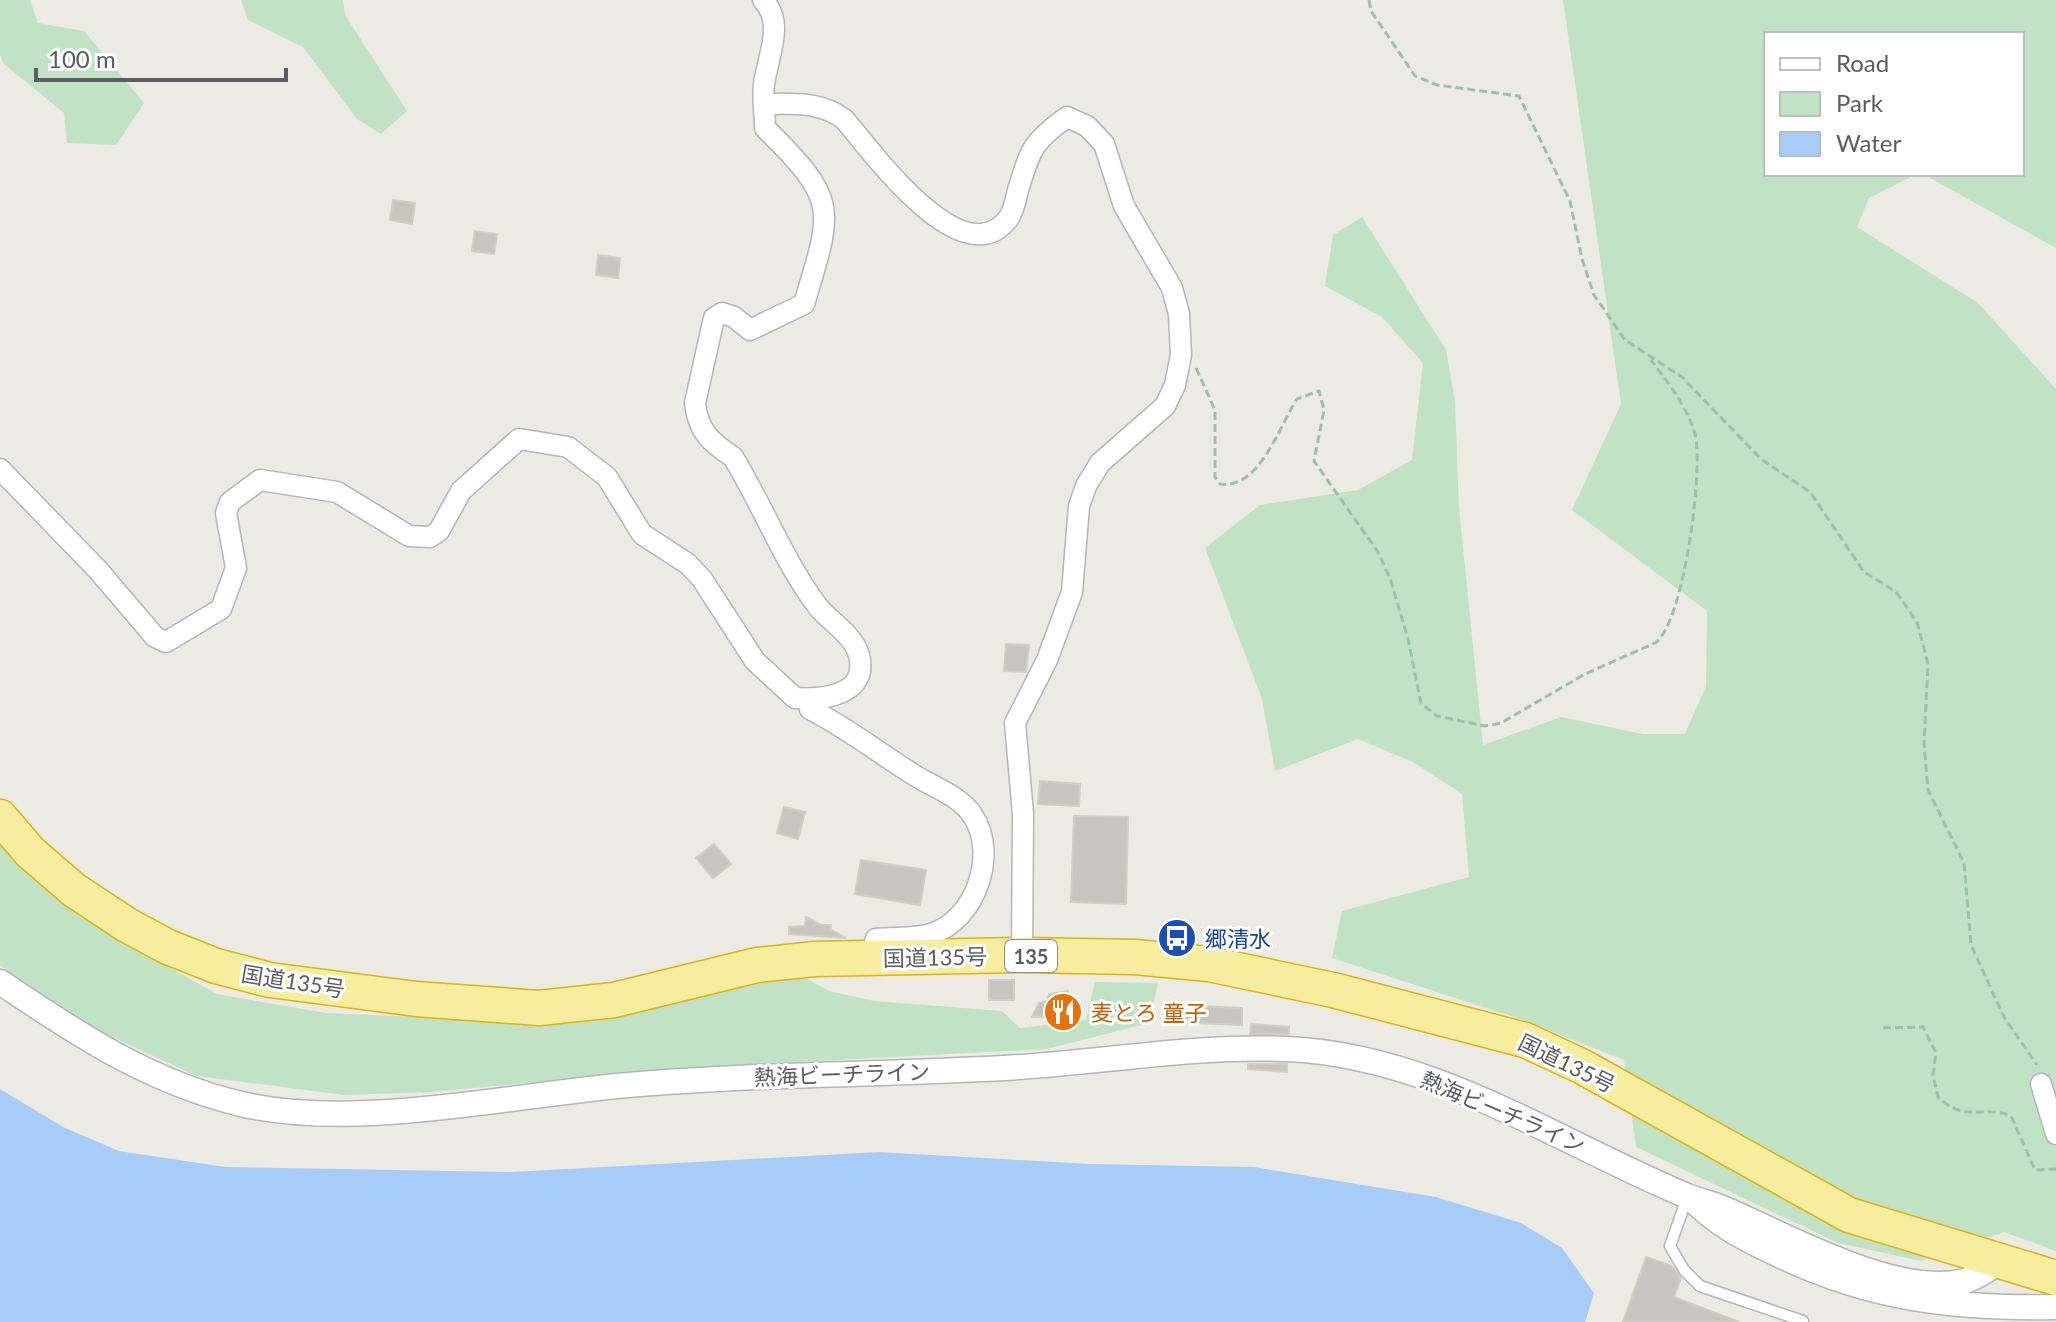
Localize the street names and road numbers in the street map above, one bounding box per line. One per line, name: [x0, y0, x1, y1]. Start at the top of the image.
road number: 135: [1005, 940, 1057, 972]
street label: 国道135号: [883, 943, 987, 971]
street label: 国道135号: [239, 960, 347, 1002]
street label: 国道135号: [1514, 1028, 1620, 1098]
street label: 熱海ビーチライン: [754, 1057, 930, 1091]
street label: 熱海ビーチライン: [1417, 1065, 1589, 1159]

